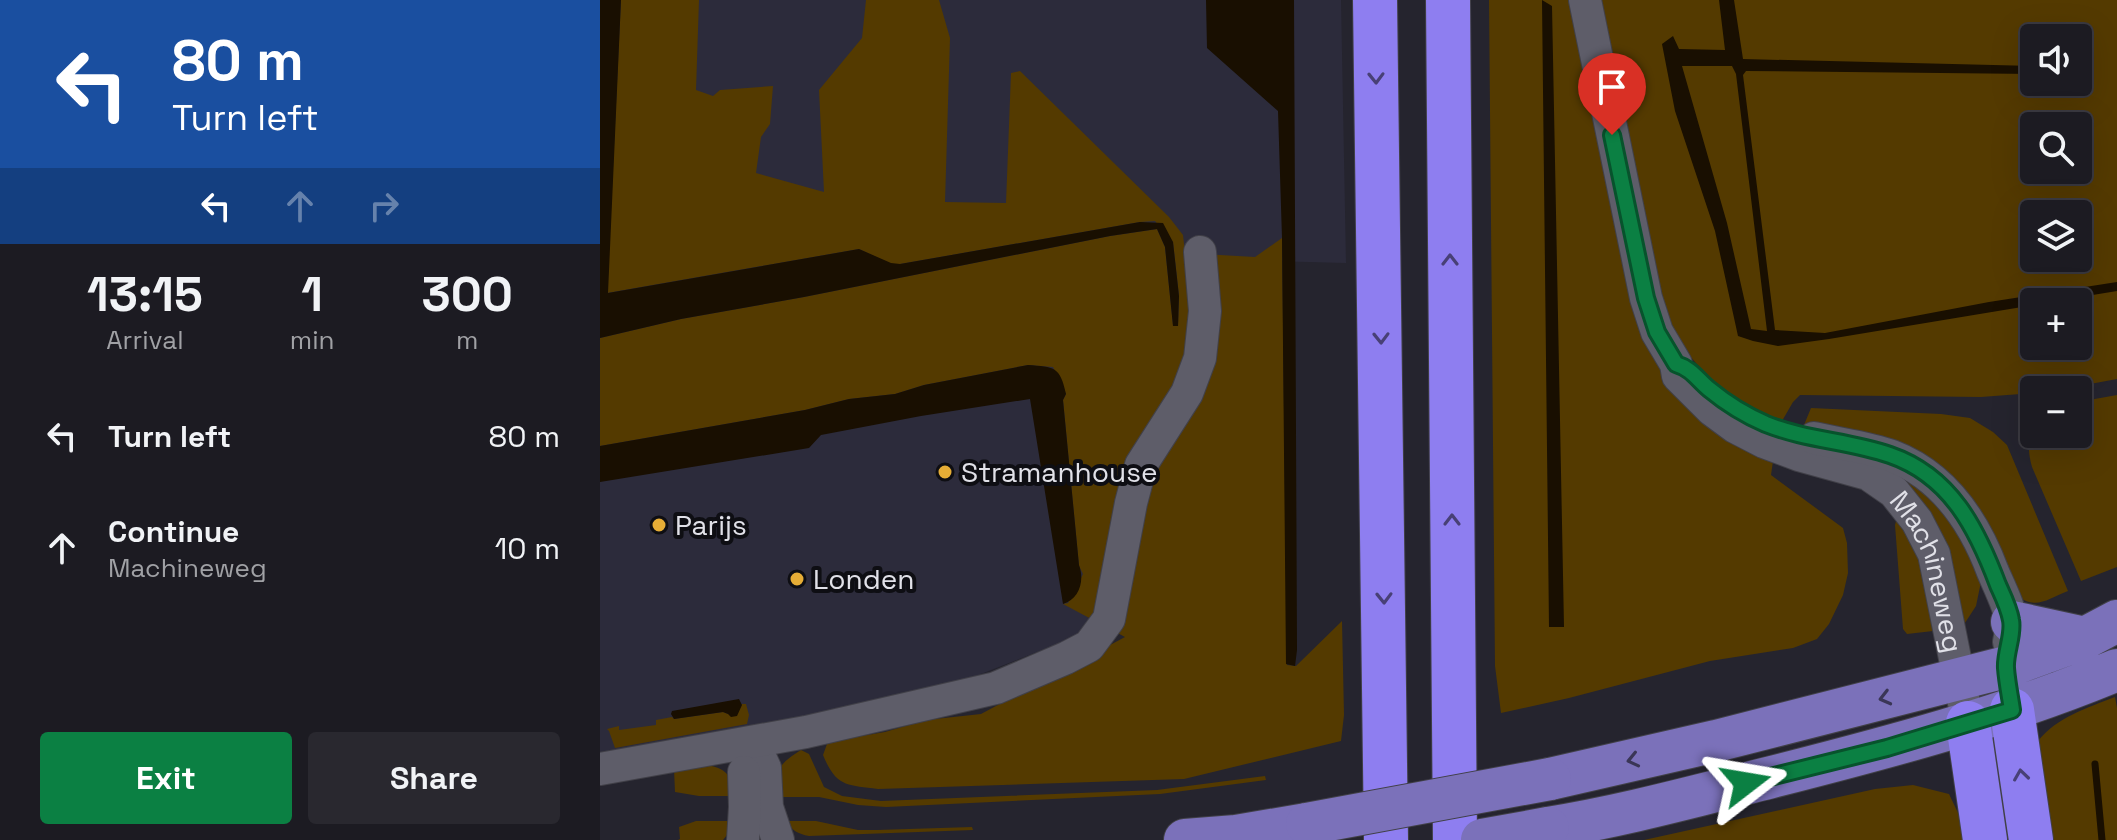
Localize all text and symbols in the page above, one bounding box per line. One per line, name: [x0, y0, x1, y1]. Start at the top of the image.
map controls: [2020, 24, 2092, 448]
button: sound: [2020, 24, 2092, 96]
text: 80 m: [172, 25, 304, 96]
icon: left: [40, 32, 144, 136]
pin: [1578, 53, 1646, 135]
icon: arrive: [1590, 65, 1634, 109]
one-way arrow: [1367, 72, 1385, 85]
text: Turn left: [172, 95, 319, 141]
button: search: [2020, 112, 2092, 184]
icon: left: [194, 184, 238, 228]
icon: ahead: [278, 184, 322, 228]
icon: right: [362, 184, 406, 228]
button: layers: [2020, 200, 2092, 272]
one-way arrow: [1442, 253, 1459, 266]
text: 13:15: [87, 264, 203, 325]
text: 1: [301, 264, 323, 325]
text: 300: [422, 264, 513, 325]
button: +: [2020, 288, 2092, 360]
text: Arrival: [106, 323, 184, 357]
text: min: [290, 323, 334, 357]
text: m: [456, 323, 478, 357]
one-way arrow: [1372, 332, 1389, 345]
button: −: [2020, 376, 2092, 448]
icon: left: [40, 414, 84, 458]
text: Turn left: [108, 417, 231, 456]
text: 80 m: [489, 417, 560, 456]
place label: Stramanhouse: [961, 454, 1158, 490]
marker: Stramanhouse: [936, 463, 954, 481]
street label: Machineweg: [1882, 483, 1971, 656]
place label: Parijs: [675, 507, 747, 543]
text: Continue: [108, 512, 239, 551]
one-way arrow: [1444, 513, 1461, 526]
marker: Parijs: [650, 516, 668, 534]
icon: ahead: [40, 526, 84, 570]
text: 10 m: [495, 529, 560, 568]
text: Machineweg: [108, 551, 267, 585]
place label: Londen: [813, 561, 914, 597]
marker: Londen: [788, 570, 806, 588]
one-way arrow: [1375, 592, 1393, 605]
one-way arrow: [1879, 688, 1892, 705]
button: Exit: [40, 732, 292, 824]
button: Share: [308, 732, 560, 824]
position arrow: [1704, 741, 1788, 825]
one-way arrow: [1626, 751, 1640, 768]
one-way arrow: [2013, 768, 2030, 782]

